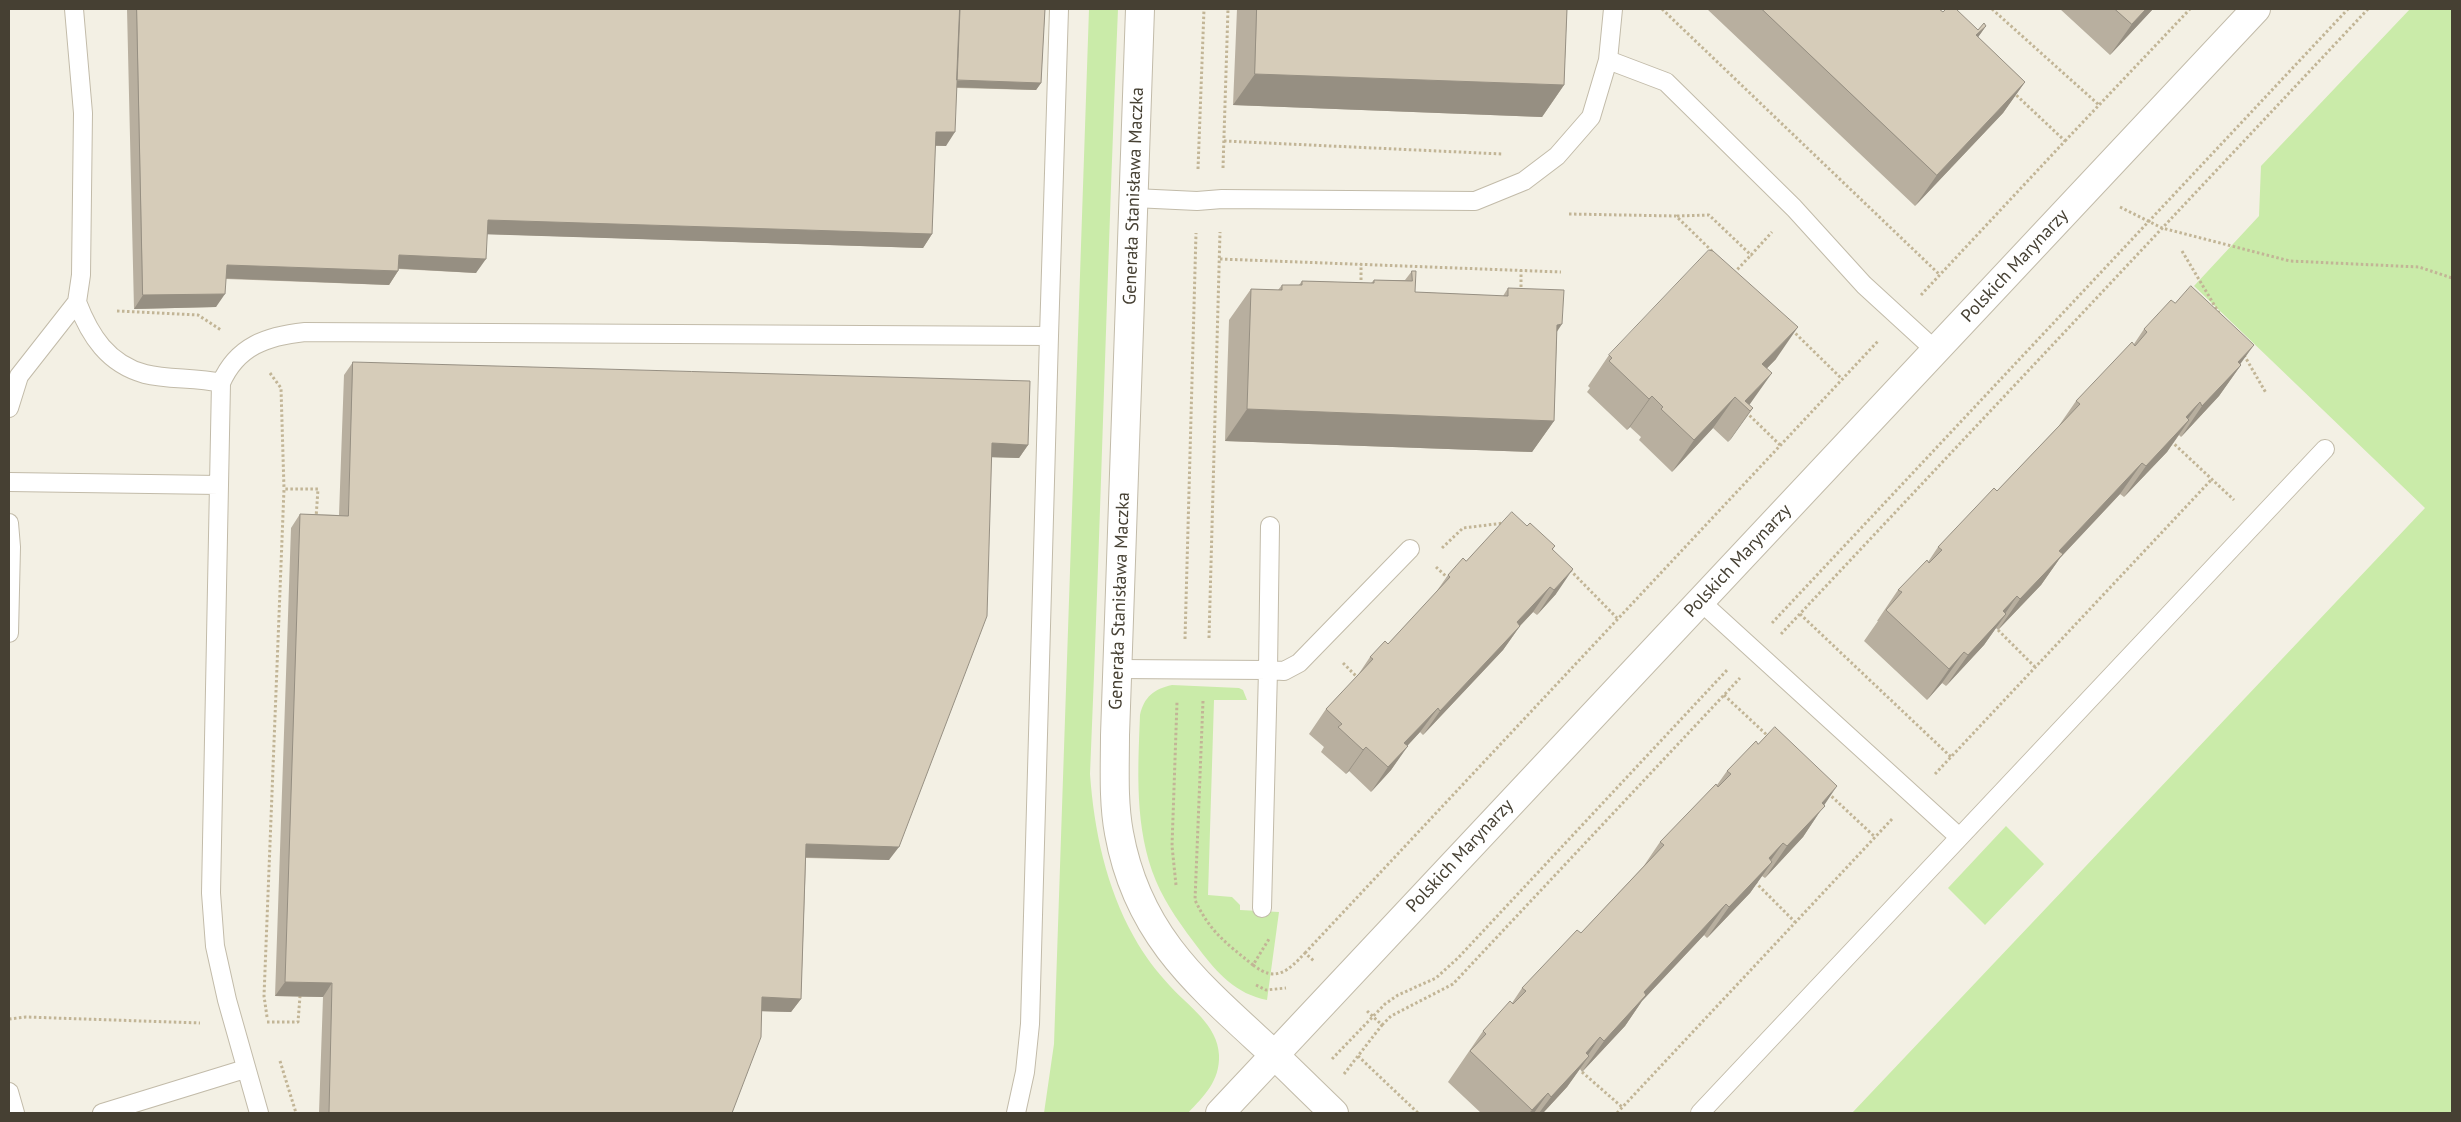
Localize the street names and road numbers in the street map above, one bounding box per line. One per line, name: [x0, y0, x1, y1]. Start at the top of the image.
street label: Generała Stanisława Maczka: [1119, 87, 1149, 305]
street label: Polskich Marynarzy: [1957, 205, 2073, 327]
street label: Generała Stanisława Maczka: [1105, 492, 1135, 710]
street label: Polskich Marynarzy: [1680, 500, 1796, 622]
street label: Polskich Marynarzy: [1402, 795, 1518, 917]

